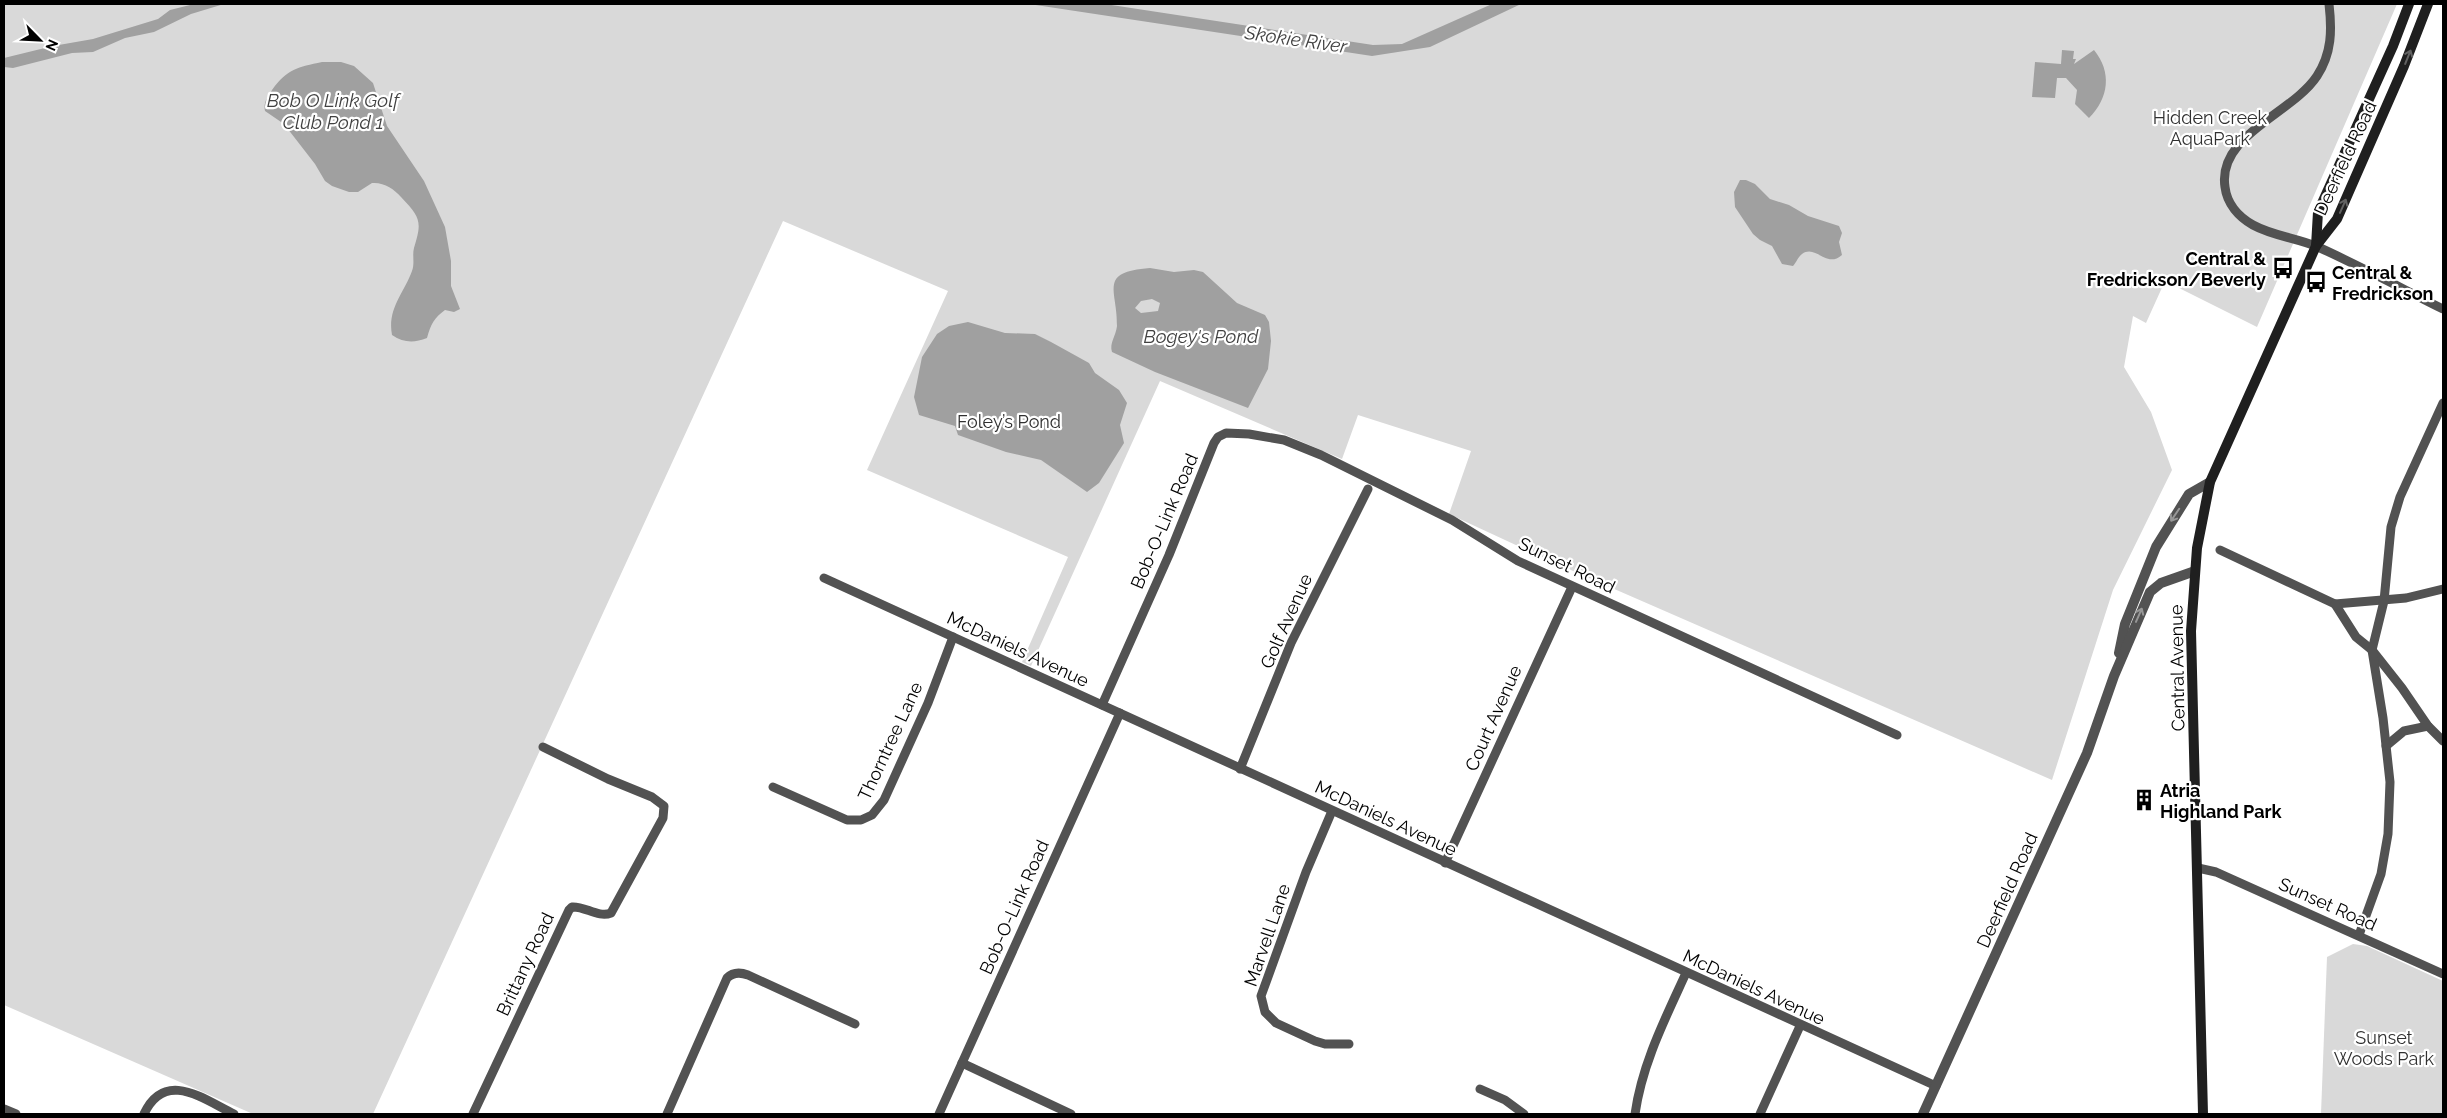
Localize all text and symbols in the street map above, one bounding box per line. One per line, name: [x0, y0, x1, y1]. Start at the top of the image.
north arrow: [15, 15, 65, 65]
water label: Skokie River: [1243, 21, 1350, 57]
text: N: [42, 37, 61, 53]
one-way arrow: [2404, 50, 2413, 65]
water label: Bob O Link Golf Club Pond 1: [267, 89, 402, 133]
street label: Deerfield Road: [2309, 97, 2381, 219]
park label: Hidden Creek AquaPark: [2153, 107, 2268, 149]
one-way arrow: [2338, 199, 2348, 214]
place label: Central & Fredrickson/Beverly: [2087, 248, 2266, 290]
bus stop icon: Central & Fredrickson/Beverly: [2270, 255, 2296, 281]
place label: Central & Fredrickson: [2332, 262, 2433, 304]
bus stop icon: Central & Fredrickson: [2303, 269, 2329, 295]
water label: Bogey's Pond: [1144, 325, 1259, 347]
park label: Foley’s Pond: [957, 411, 1061, 432]
street label: Bob-O-Link Road: [1126, 450, 1202, 592]
one-way arrow: [2170, 507, 2180, 521]
street label: Sunset Road: [1515, 533, 1619, 597]
street label: Golf Avenue: [1256, 570, 1316, 672]
street label: Central Avenue: [2165, 604, 2189, 732]
street label: McDaniels Avenue: [944, 607, 1093, 691]
one-way arrow: [2135, 608, 2145, 623]
street label: Court Avenue: [1460, 662, 1526, 774]
street label: Thorntree Lane: [853, 678, 927, 803]
street label: McDaniels Avenue: [1312, 776, 1461, 860]
place label: Atria Highland Park: [2160, 780, 2283, 822]
building icon: Atria Highland Park: [2131, 787, 2157, 813]
street label: Deerfield Road: [1972, 829, 2042, 951]
street label: Bob-O-Link Road: [975, 837, 1053, 977]
street label: Sunset Road: [2276, 873, 2380, 935]
street label: Marvell Lane: [1240, 881, 1294, 989]
street label: Brittany Road: [492, 909, 558, 1019]
street label: McDaniels Avenue: [1680, 945, 1829, 1029]
park label: Sunset Woods Park: [2334, 1027, 2435, 1069]

